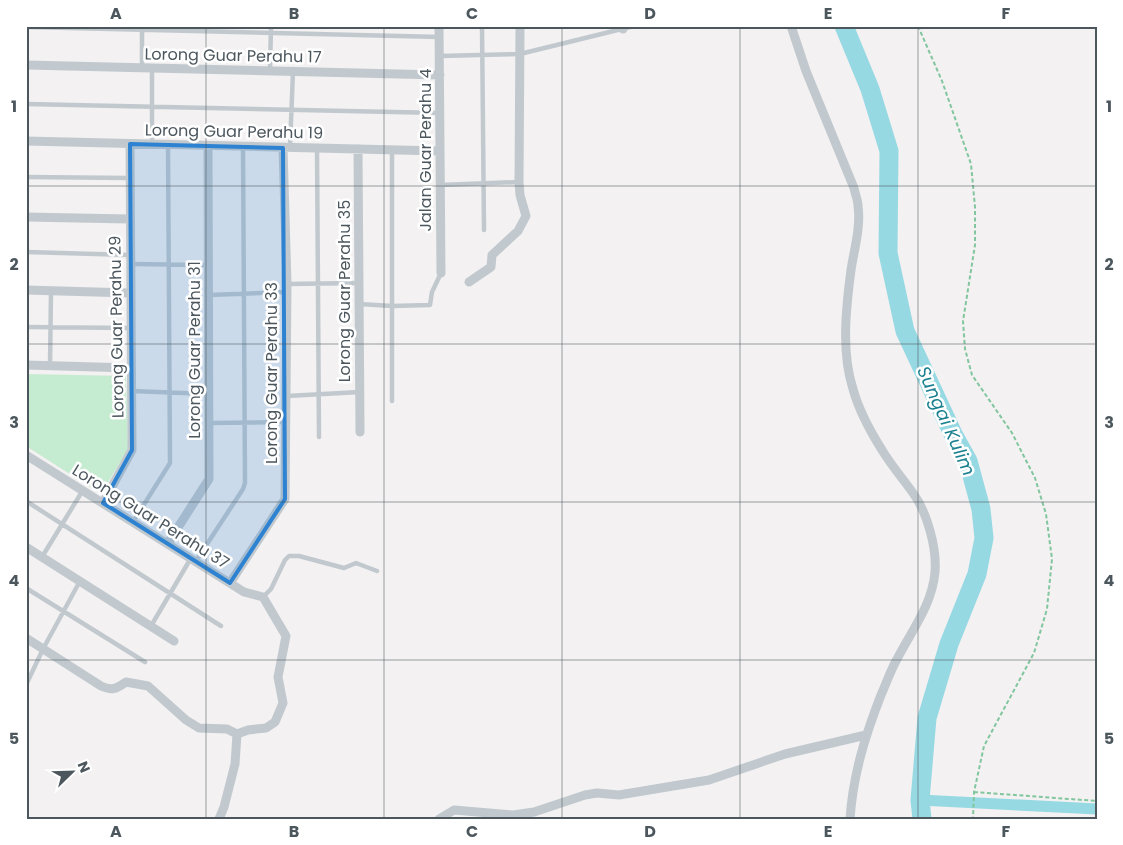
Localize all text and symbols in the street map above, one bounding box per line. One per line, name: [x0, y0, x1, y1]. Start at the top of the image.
text: A: [110, 2, 122, 25]
text: B: [289, 2, 299, 25]
text: C: [466, 2, 478, 25]
text: D: [644, 2, 656, 25]
text: E: [824, 2, 832, 25]
text: F: [1002, 2, 1011, 25]
street label: Lorong Guar Perahu 17: [144, 42, 322, 69]
street label: Jalan Guar Perahu 4: [414, 68, 437, 232]
text: 1: [11, 95, 17, 118]
text: 1: [1106, 95, 1112, 118]
street label: Lorong Guar Perahu 19: [145, 118, 323, 145]
street label: Lorong Guar Perahu 35: [333, 200, 356, 382]
street label: Lorong Guar Perahu 29: [103, 236, 130, 418]
text: 2: [9, 253, 19, 276]
text: 2: [1104, 253, 1114, 276]
street label: Lorong Guar Perahu 31: [183, 261, 206, 439]
street label: Lorong Guar Perahu 33: [260, 282, 283, 464]
water label: Sungai Kulim: [911, 362, 982, 479]
text: 3: [9, 411, 19, 434]
text: 3: [1104, 411, 1114, 434]
street label: Lorong Guar Perahu 37: [68, 459, 234, 574]
text: 4: [9, 569, 20, 592]
text: 4: [1104, 569, 1115, 592]
text: 5: [9, 727, 19, 750]
text: 5: [1104, 727, 1114, 750]
north arrow: [48, 748, 98, 798]
text: N: [73, 758, 95, 776]
text: A: [110, 820, 122, 843]
text: B: [289, 820, 299, 843]
text: C: [466, 820, 478, 843]
text: D: [644, 820, 656, 843]
text: E: [824, 820, 832, 843]
text: F: [1002, 820, 1011, 843]

